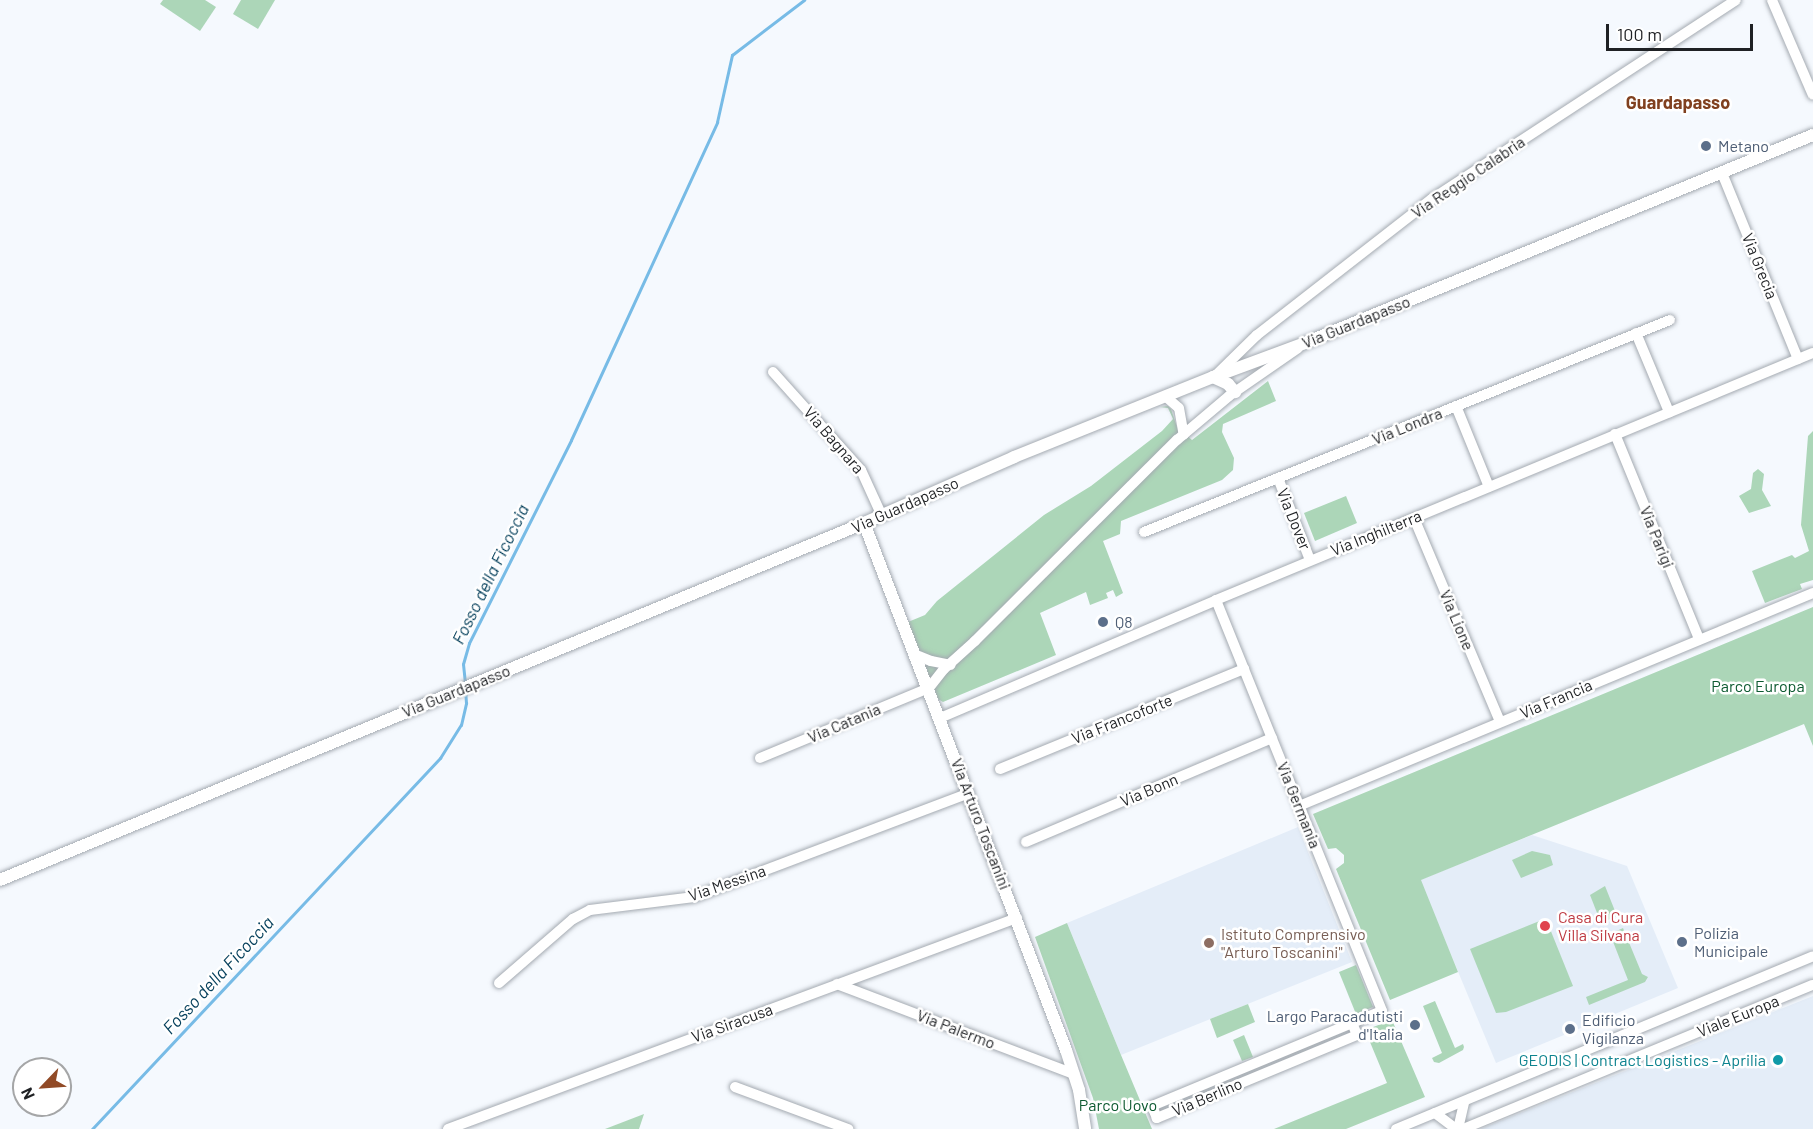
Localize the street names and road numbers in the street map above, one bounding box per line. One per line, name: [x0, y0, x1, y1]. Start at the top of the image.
street label: Via Reggio Calabria: [1408, 132, 1528, 222]
street label: Via Grecia: [1738, 230, 1782, 302]
street label: Via Guardapasso: [1299, 292, 1413, 352]
street label: Via Bagnara: [800, 403, 868, 477]
street label: Via Londra: [1369, 403, 1445, 449]
street label: Via Guardapasso: [849, 473, 961, 537]
street label: Via Dover: [1273, 485, 1315, 553]
street label: Via Parigi: [1636, 503, 1678, 571]
street label: Via Inghilterra: [1328, 506, 1424, 560]
street label: Via Lione: [1436, 587, 1478, 653]
street label: Via Guardapasso: [399, 661, 513, 721]
street label: Via Francia: [1517, 675, 1595, 723]
street label: Via Francoforte: [1069, 690, 1175, 748]
street label: Via Catania: [805, 699, 883, 747]
street label: Via Arturo Toscanini: [947, 756, 1015, 892]
street label: Via Germania: [1273, 759, 1325, 851]
street label: Via Bonn: [1117, 769, 1181, 811]
street label: Via Messina: [686, 861, 768, 905]
street label: Viale Europa: [1694, 991, 1782, 1041]
street label: Via Siracusa: [689, 999, 775, 1047]
street label: Via Palermo: [914, 1005, 998, 1053]
street label: Via Berlino: [1169, 1074, 1245, 1120]

